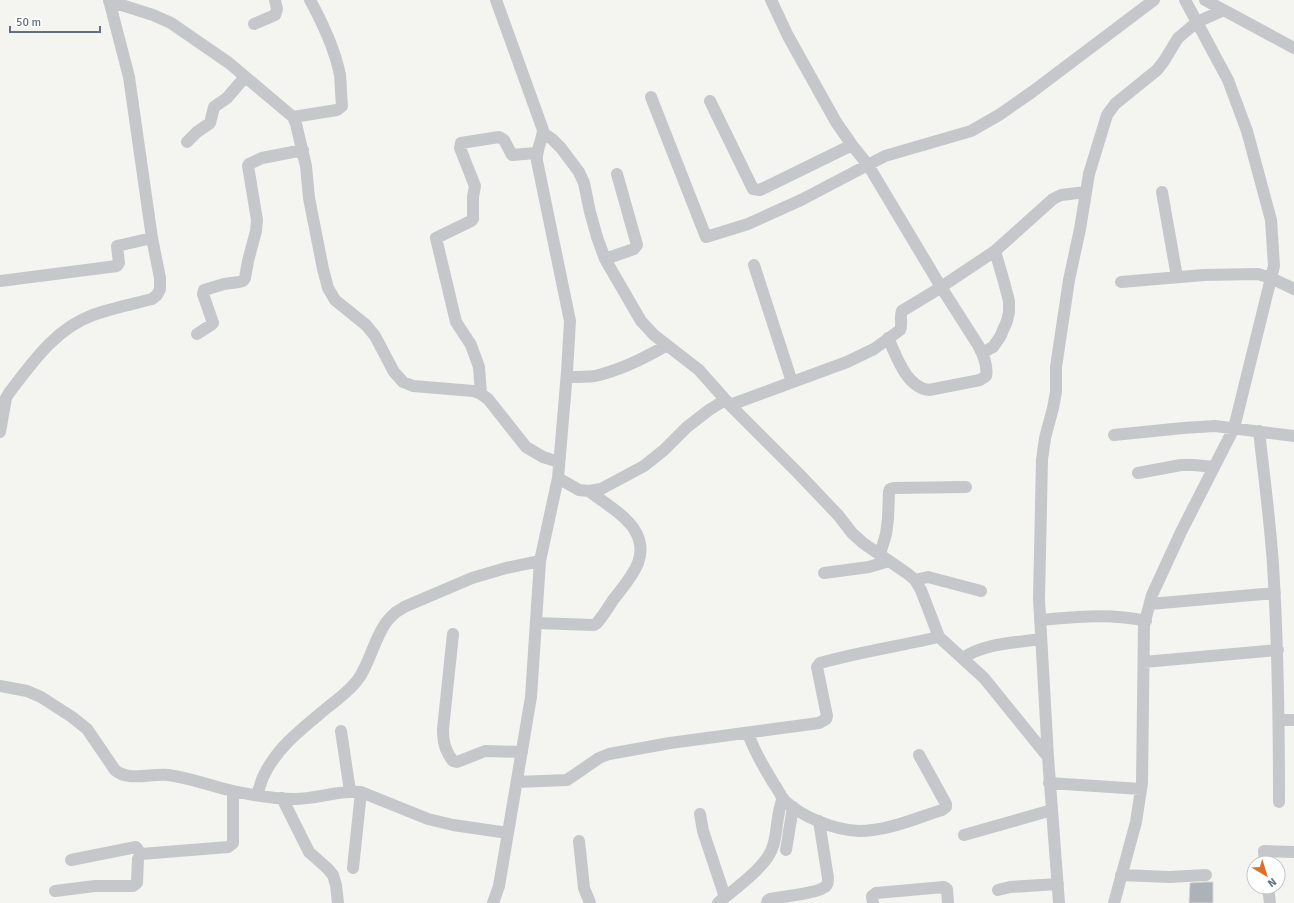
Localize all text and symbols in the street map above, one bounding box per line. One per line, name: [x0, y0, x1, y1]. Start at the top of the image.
scale bar: [10, 8, 100, 34]
text: 50 m: [16, 15, 41, 30]
north arrow: [1246, 855, 1286, 895]
text: N: [1265, 875, 1279, 890]

